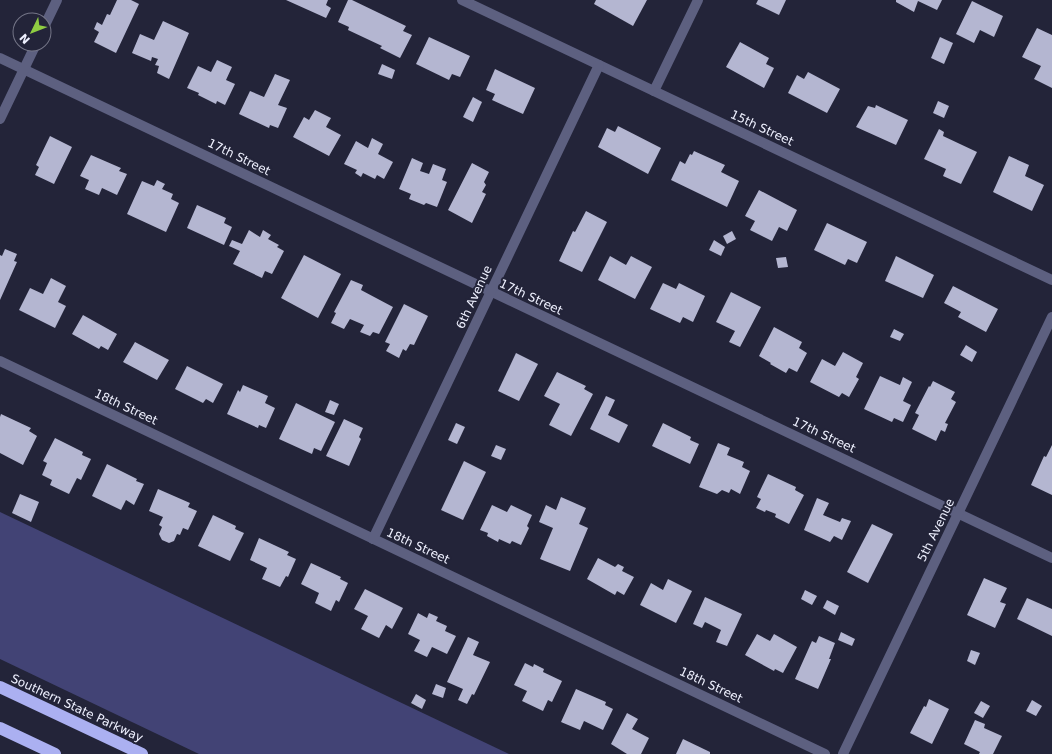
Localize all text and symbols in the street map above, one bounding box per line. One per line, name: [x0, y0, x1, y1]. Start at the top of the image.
north arrow: [12, 12, 52, 52]
text: N: [17, 31, 33, 46]
street label: 15th Street: [728, 107, 796, 149]
street label: 17th Street: [205, 136, 273, 178]
street label: 6th Avenue: [453, 263, 495, 331]
street label: 17th Street: [497, 276, 565, 318]
street label: 18th Street: [92, 386, 160, 428]
street label: 17th Street: [790, 414, 858, 456]
street label: 5th Avenue: [915, 496, 957, 564]
street label: 18th Street: [384, 525, 452, 567]
street label: 18th Street: [677, 664, 745, 706]
street label: Southern State Parkway: [9, 671, 145, 745]

